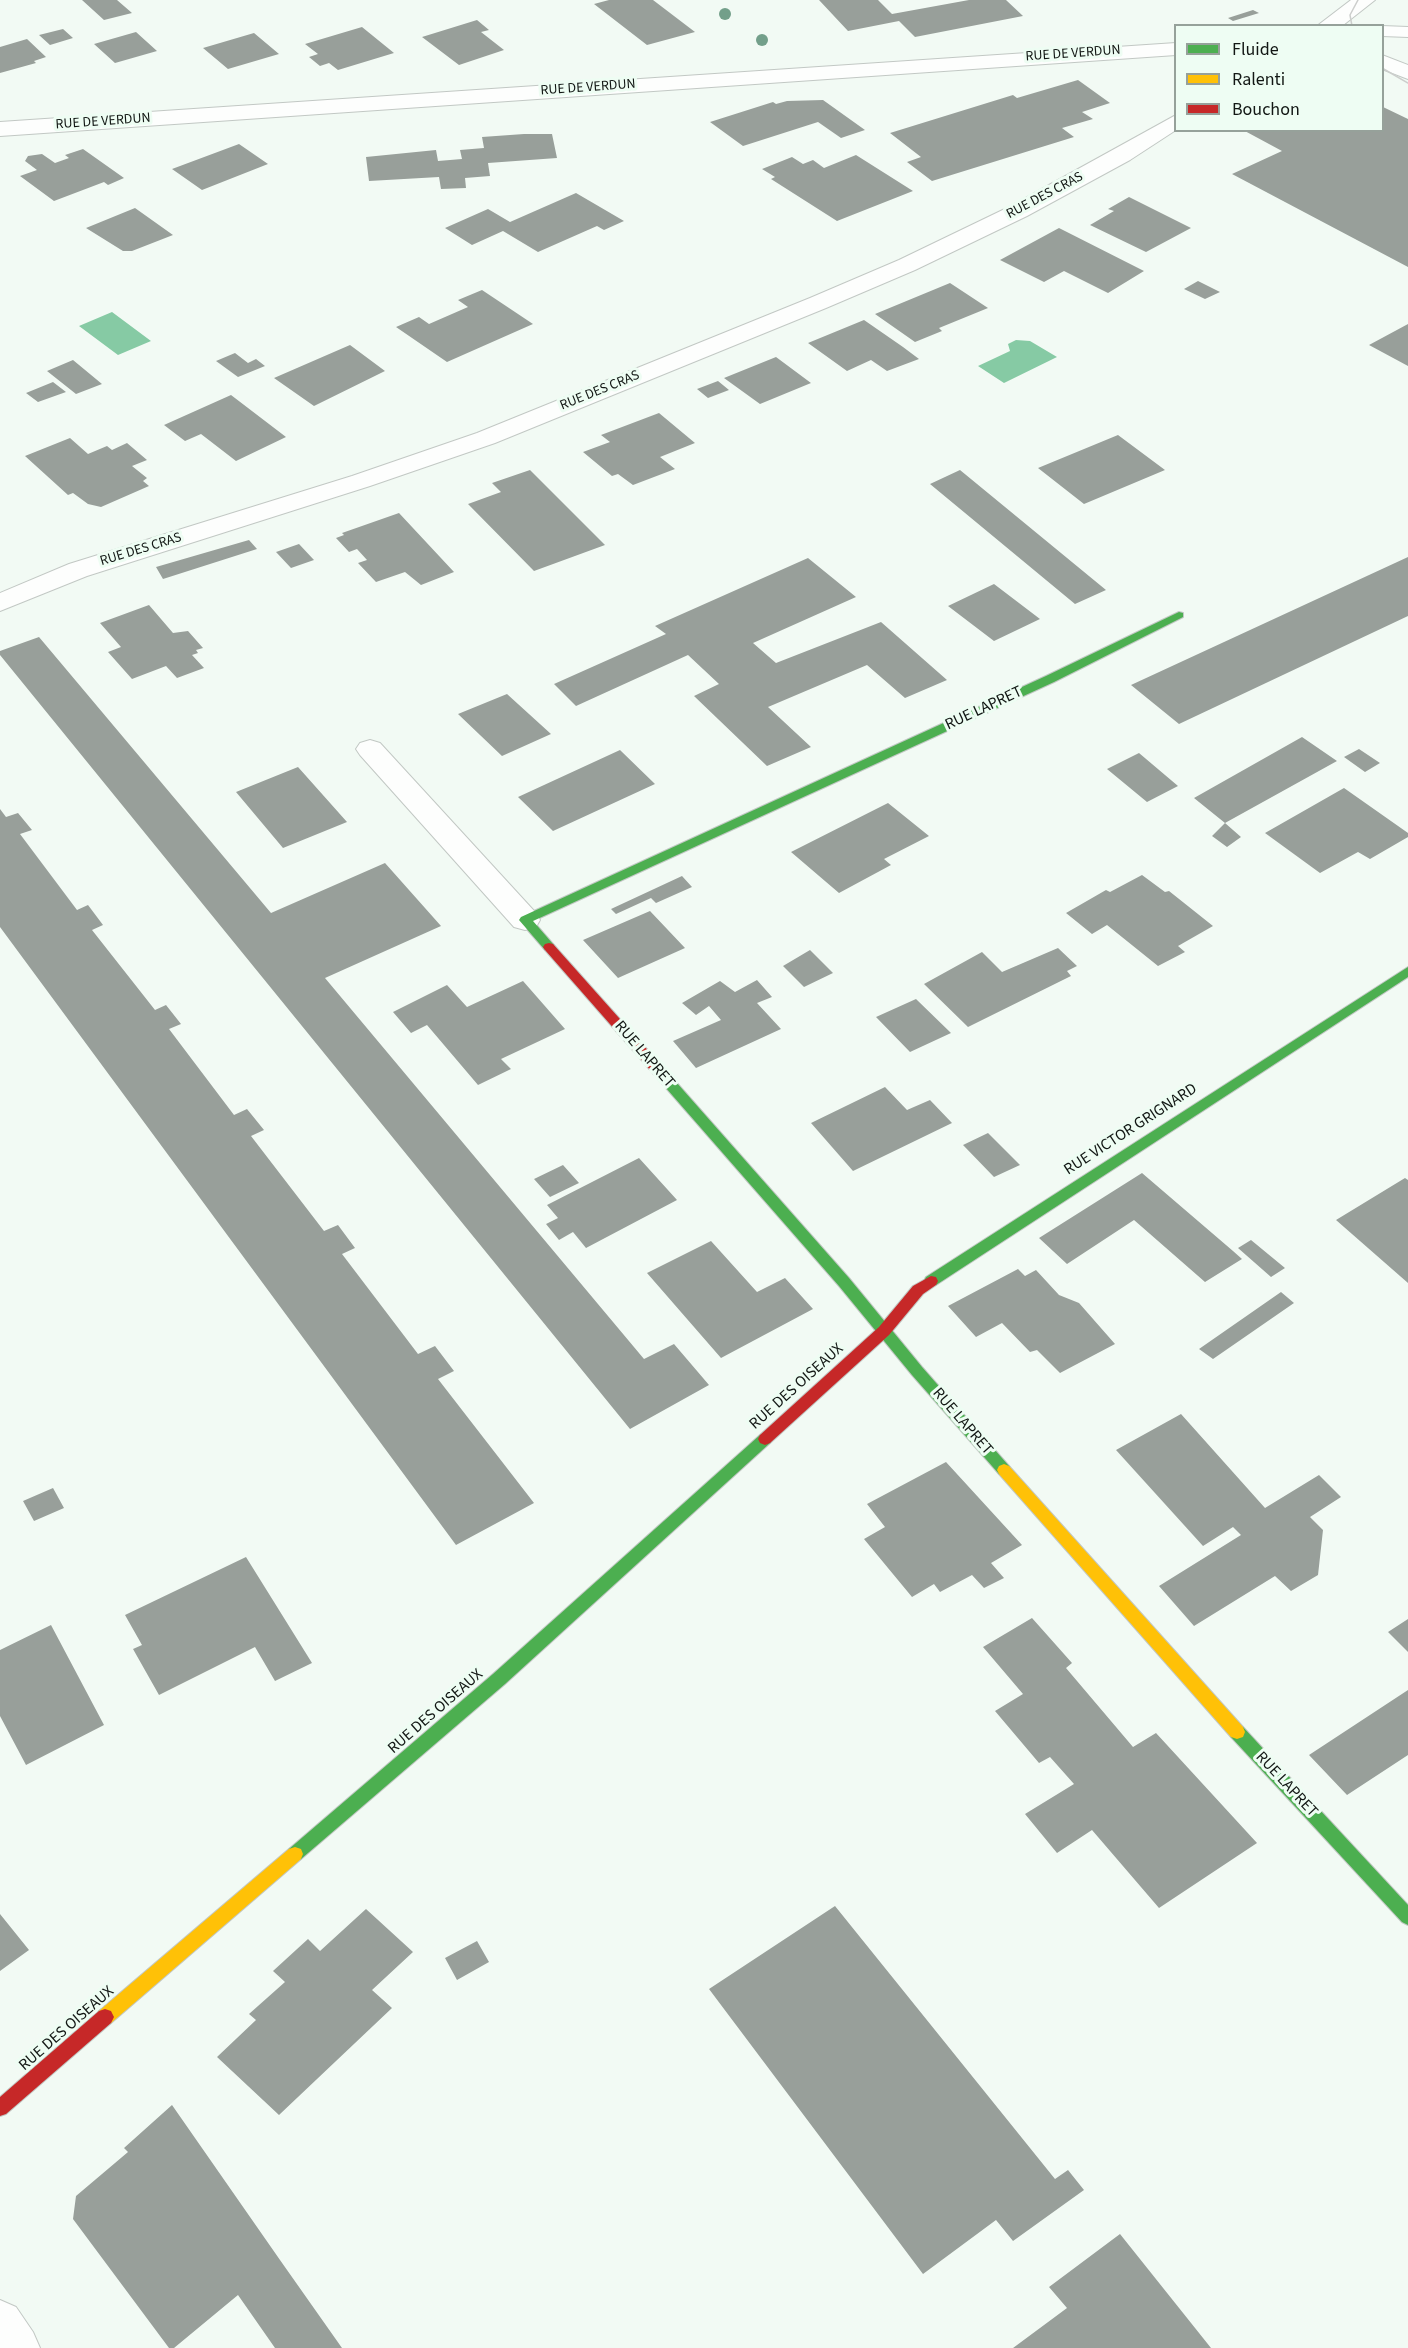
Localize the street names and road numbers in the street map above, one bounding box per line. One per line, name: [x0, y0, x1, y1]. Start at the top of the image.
street label: RUE DE VERDUN: [1025, 42, 1121, 66]
street label: RUE DE VERDUN: [540, 76, 636, 100]
street label: RUE DE VERDUN: [55, 110, 151, 134]
street label: RUE DES CRAS: [1004, 169, 1086, 223]
street label: RUE DES CRAS: [558, 367, 642, 415]
street label: RUE DES CRAS: [98, 530, 184, 570]
street label: RUE LAPRET: [942, 683, 1026, 735]
street label: RUE LAPRET: [610, 1017, 678, 1093]
street label: RUE VICTOR GRIGNARD: [1061, 1080, 1201, 1180]
street label: RUE DES OISEAUX: [746, 1340, 848, 1434]
street label: RUE LAPRET: [928, 1384, 996, 1460]
street label: RUE DES OISEAUX: [385, 1665, 487, 1759]
street label: RUE LAPRET: [1251, 1748, 1321, 1822]
street label: RUE DES OISEAUX: [16, 1982, 118, 2076]

